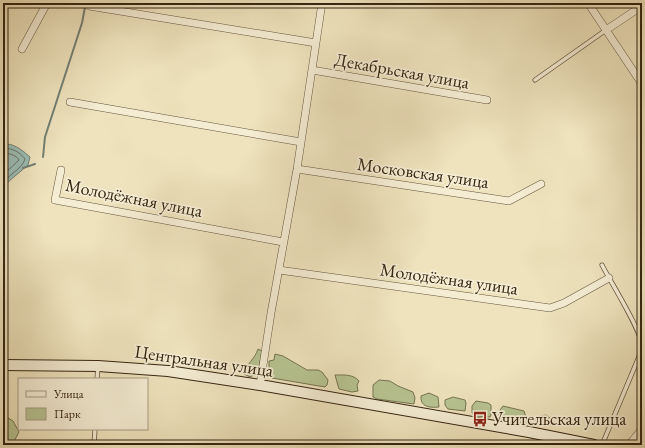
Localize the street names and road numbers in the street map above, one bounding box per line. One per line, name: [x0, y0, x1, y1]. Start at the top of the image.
street label: Декабрьская улица: [333, 47, 472, 94]
street label: Московская улица: [356, 152, 491, 193]
street label: Молодёжная улица: [64, 173, 205, 222]
street label: Молодёжная улица: [379, 257, 520, 300]
street label: Центральная улица: [133, 339, 276, 382]

